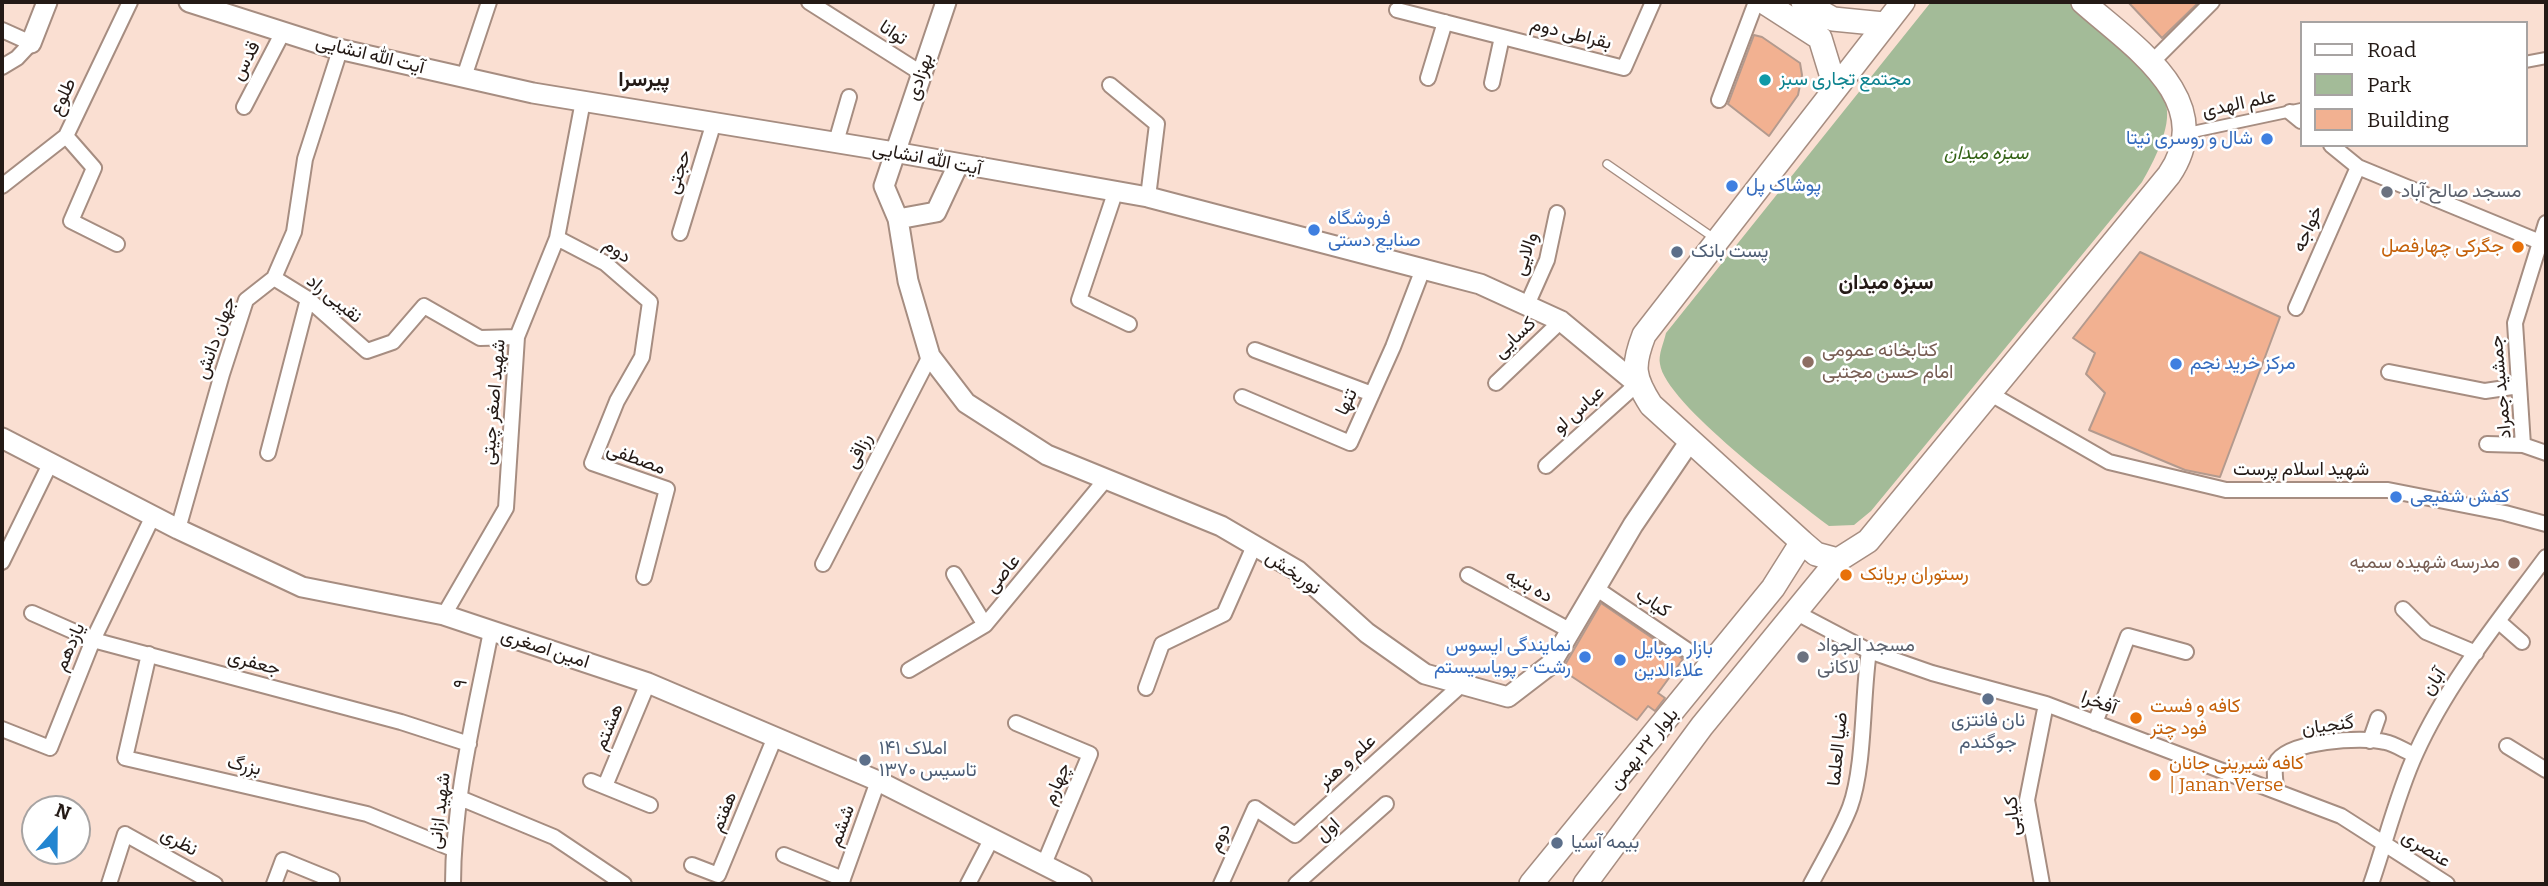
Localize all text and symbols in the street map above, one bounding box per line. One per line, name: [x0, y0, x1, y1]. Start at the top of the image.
street label: بقراطی دوم: [1528, 13, 1614, 55]
street label: توانا: [875, 16, 911, 50]
legend: [2300, 21, 2527, 147]
street label: آیت الله انشایی: [313, 30, 427, 80]
street label: قدس: [226, 37, 266, 85]
text: Road: [2367, 37, 2416, 63]
street label: بهزادی: [901, 51, 939, 103]
district label: پیرسرا: [618, 67, 670, 93]
place label: مجتمع تجاری سبز: [1779, 69, 1911, 91]
marker: مجتمع تجاری سبز: [1757, 72, 1773, 88]
text: Park: [2367, 72, 2411, 98]
street label: طلوع: [45, 75, 81, 119]
street label: علم الهدی: [2200, 85, 2278, 123]
text: Building: [2367, 107, 2449, 133]
place label: شال و روسری نیتا: [2126, 128, 2253, 150]
marker: شال و روسری نیتا: [2259, 131, 2275, 147]
street label: آیت الله انشایی: [870, 137, 984, 181]
park label: سبزه میدان: [1944, 143, 2028, 165]
street label: حجتی: [662, 147, 696, 197]
place label: پوشاک پل: [1746, 175, 1821, 197]
marker: پوشاک پل: [1724, 178, 1740, 194]
place label: مسجد صالح آباد: [2401, 181, 2521, 203]
marker: مسجد صالح آباد: [2379, 184, 2395, 200]
street label: خواجه: [2288, 202, 2328, 256]
place label: فروشگاه صنایع دستی: [1328, 208, 1421, 252]
marker: فروشگاه صنایع دستی: [1306, 222, 1322, 238]
street label: والایی: [1508, 229, 1544, 279]
street label: دوم: [599, 233, 635, 269]
place label: جگرکی چهارفصل: [2381, 236, 2504, 258]
marker: جگرکی چهارفصل: [2510, 239, 2526, 255]
place label: پست بانک: [1691, 241, 1768, 263]
marker: پست بانک: [1669, 244, 1685, 260]
street label: نقیبی راد: [302, 270, 366, 328]
district label: سبزه میدان: [1838, 270, 1934, 296]
street label: جهان دانش: [191, 294, 241, 382]
street label: کسایی: [1489, 312, 1541, 364]
street label: جمشید جمراد: [2485, 334, 2517, 440]
street label: شهید اصغر چیتی: [477, 338, 511, 466]
place label: کتابخانه عمومی امام حسن مجتبی: [1822, 340, 1953, 384]
place label: مرکز خرید نجم: [2190, 353, 2296, 375]
marker: کتابخانه عمومی امام حسن مجتبی: [1800, 354, 1816, 370]
marker: مرکز خرید نجم: [2168, 356, 2184, 372]
street label: عباس لو: [1548, 381, 1610, 439]
street label: تنها: [1331, 385, 1363, 419]
street label: رزاقی: [840, 429, 878, 473]
street label: مصطفی: [603, 438, 669, 480]
street label: شهید اسلام پرست: [2233, 459, 2369, 481]
place label: کفش شفیعی: [2410, 486, 2510, 508]
marker: کفش شفیعی: [2388, 489, 2404, 505]
street label: نوربخش: [1261, 546, 1325, 600]
street label: عاصی: [980, 550, 1026, 598]
place label: مدرسه شهیده سمیه: [2349, 552, 2500, 574]
marker: مدرسه شهیده سمیه: [2506, 555, 2522, 571]
street label: ده بنیه: [1501, 564, 1557, 608]
place label: رستوران بریانک: [1860, 564, 1969, 586]
marker: رستوران بریانک: [1838, 567, 1854, 583]
street label: کیاب: [1631, 583, 1675, 623]
street label: یازدهم: [50, 619, 90, 675]
street label: امین اصغری: [498, 624, 592, 674]
place label: نمایندگی ایسوس رشت - پویاسیستم: [1434, 635, 1571, 679]
place label: مسجد الجواد لاکانی: [1817, 635, 1915, 679]
place label: بازار موبایل علاءالدین: [1634, 638, 1713, 682]
street label: جعفری: [225, 645, 283, 681]
marker: نمایندگی ایسوس رشت - پویاسیستم: [1577, 649, 1593, 665]
marker: مسجد الجواد لاکانی: [1795, 649, 1811, 665]
marker: بازار موبایل علاءالدین: [1612, 652, 1628, 668]
street label: آبان: [2417, 664, 2451, 700]
street label: ۹: [449, 677, 473, 691]
street label: آفخرا: [2078, 686, 2120, 720]
marker: نان فانتزی جوگندم: [1980, 691, 1996, 707]
place label: کافه و فست فود چتر: [2150, 696, 2240, 740]
street label: هشتم: [589, 700, 629, 754]
street label: بلوار ۲۲ بهمن: [1604, 704, 1684, 794]
place label: نان فانتزی جوگندم: [1951, 710, 2025, 754]
marker: کافه و فست فود چتر: [2128, 710, 2144, 726]
street label: ضیا العلما: [1823, 711, 1853, 787]
street label: گنجیان: [2301, 711, 2355, 741]
street label: علم و هنر: [1313, 730, 1381, 794]
place label: املاک ۱۴۱ تاسیس ۱۳۷۰: [879, 738, 977, 782]
street label: بزرگ: [225, 751, 263, 781]
marker: املاک ۱۴۱ تاسیس ۱۳۷۰: [857, 752, 873, 768]
place label: کافه شیرینی جانان | Janan Verse: [2169, 753, 2304, 797]
street label: چهارم: [1038, 760, 1076, 808]
marker: کافه شیرینی جانان | Janan Verse: [2147, 767, 2163, 783]
street label: شهید ازانی: [424, 771, 456, 851]
street label: هفتم: [706, 788, 742, 836]
north arrow: [21, 795, 91, 865]
street label: کیابی: [2000, 795, 2026, 837]
text: N: [52, 798, 74, 825]
street label: ششم: [824, 802, 860, 850]
street label: اول: [1311, 813, 1345, 847]
street label: دوم: [1204, 820, 1236, 856]
street label: نظری: [156, 823, 202, 861]
street label: عنصری: [2397, 825, 2455, 873]
place label: بیمه آسیا: [1571, 832, 1639, 854]
marker: بیمه آسیا: [1549, 835, 1565, 851]

